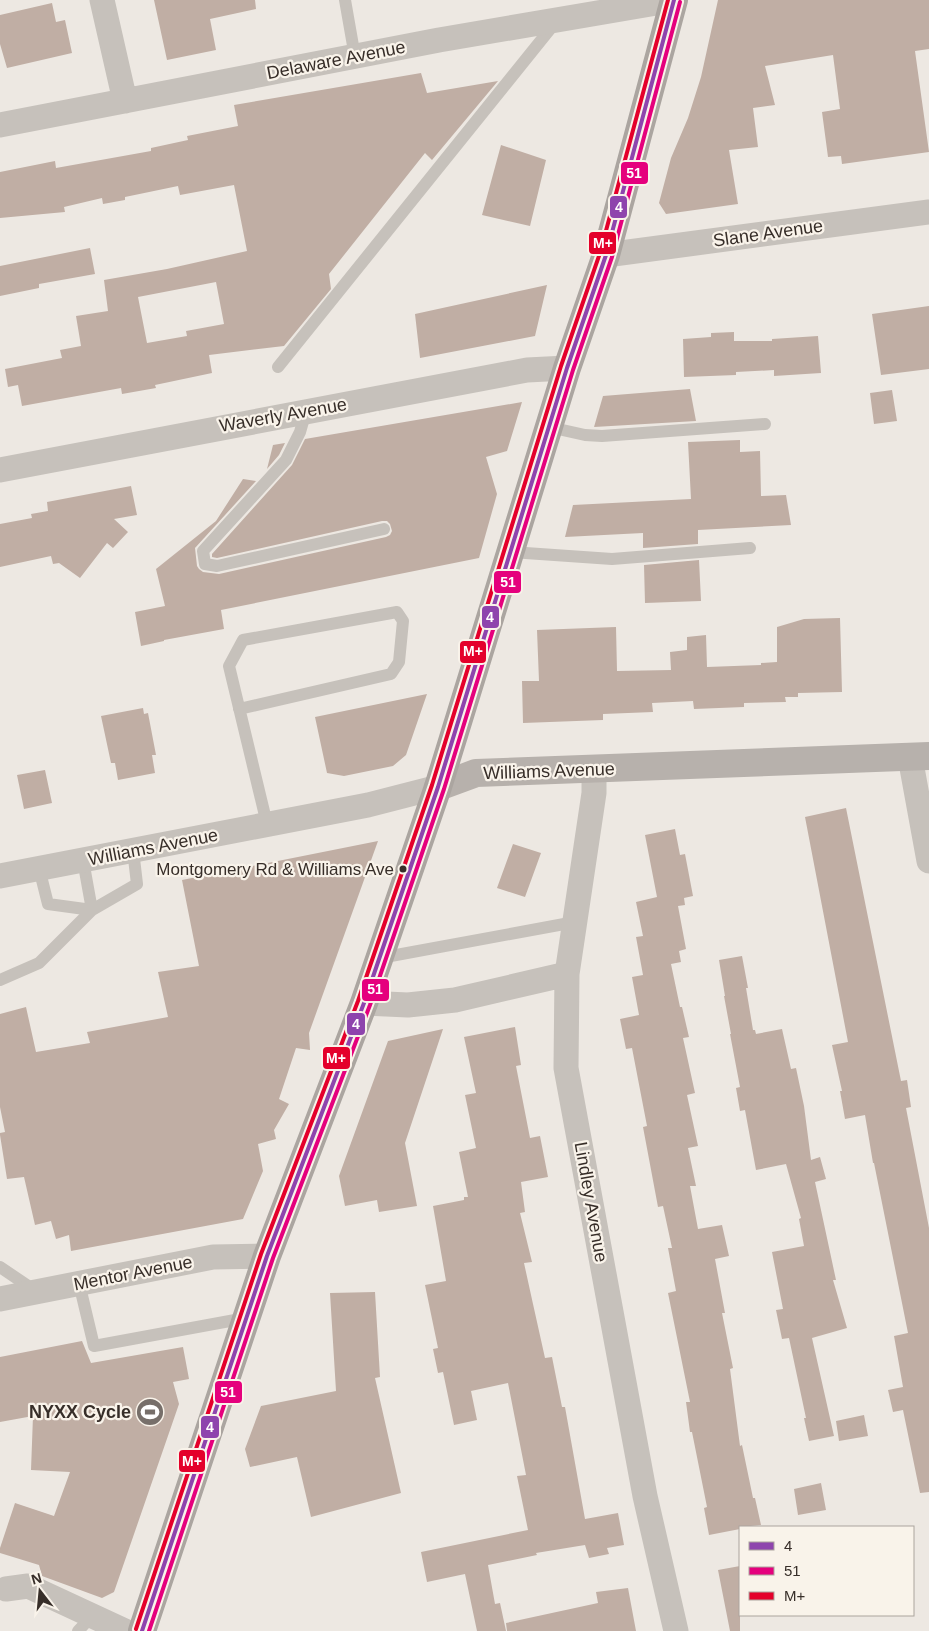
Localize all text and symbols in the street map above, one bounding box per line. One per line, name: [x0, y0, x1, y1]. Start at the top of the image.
street label: Delaware Avenue: [265, 37, 407, 83]
line badge: 51: [620, 161, 649, 185]
text: 51: [626, 165, 642, 181]
line badge: 4: [609, 195, 628, 219]
text: 4: [615, 199, 623, 215]
street label: Slane Avenue: [712, 215, 824, 251]
line badge: M+: [588, 231, 617, 255]
text: M+: [593, 235, 613, 251]
street label: Waverly Avenue: [218, 394, 348, 436]
line badge: 51: [493, 570, 522, 594]
text: 51: [500, 574, 516, 590]
line badge: 4: [481, 605, 500, 629]
text: 4: [486, 609, 494, 625]
line badge: M+: [459, 640, 487, 664]
text: M+: [463, 643, 483, 659]
street label: Williams Avenue: [483, 759, 615, 783]
street label: Williams Avenue: [86, 825, 220, 869]
place label: Montgomery Rd & Williams Ave: [156, 860, 394, 879]
marker: Montgomery Rd & Williams Ave: [398, 864, 408, 874]
line badge: 51: [361, 978, 390, 1002]
text: 51: [367, 981, 383, 997]
line badge: 4: [346, 1012, 366, 1036]
text: 4: [352, 1016, 360, 1032]
line badge: M+: [322, 1046, 351, 1070]
text: M+: [326, 1050, 346, 1066]
street label: Lindley Avenue: [571, 1140, 611, 1264]
street label: Mentor Avenue: [72, 1252, 194, 1294]
line badge: 51: [214, 1380, 243, 1404]
text: 51: [220, 1384, 236, 1400]
sports icon: NYXX Cycle: [135, 1397, 165, 1427]
place label: NYXX Cycle: [29, 1402, 131, 1422]
line badge: 4: [200, 1415, 220, 1439]
text: 4: [206, 1419, 214, 1435]
line badge: M+: [178, 1449, 206, 1473]
text: M+: [182, 1453, 202, 1469]
legend: [739, 1526, 914, 1616]
text: 4: [784, 1537, 792, 1554]
text: 51: [784, 1562, 801, 1579]
north arrow: [15, 1566, 65, 1616]
text: N: [29, 1569, 43, 1588]
text: M+: [784, 1587, 805, 1604]

